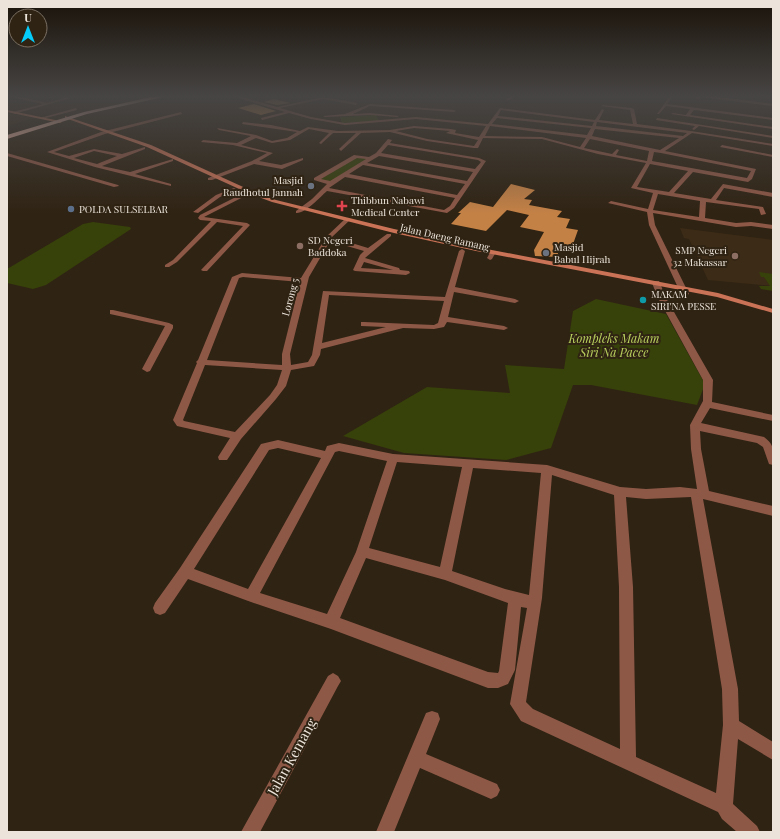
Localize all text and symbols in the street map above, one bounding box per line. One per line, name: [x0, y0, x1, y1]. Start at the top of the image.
north arrow: [8, 8, 48, 48]
text: U: [24, 10, 32, 25]
place label: Masjid Raudhotul Jannah: [223, 173, 303, 199]
marker: Masjid Raudhotul Jannah: [306, 181, 316, 191]
place label: Thibbun Nabawi Medical Center: [351, 193, 425, 219]
marker: Thibbun Nabawi Medical Center: [336, 200, 348, 212]
place label: POLDA SULSELBAR: [79, 202, 169, 216]
marker: POLDA SULSELBAR: [66, 204, 76, 214]
street label: Jalan Daeng Ramang: [398, 220, 492, 254]
place label: SD Negeri Baddoka: [308, 233, 353, 259]
place label: Masjid Babul Hijrah: [554, 240, 611, 266]
marker: SD Negeri Baddoka: [295, 241, 305, 251]
place label: SMP Negeri 32 Makassar: [673, 243, 728, 269]
marker: Masjid Babul Hijrah: [541, 248, 551, 258]
marker: SMP Negeri 32 Makassar: [730, 251, 740, 261]
street label: Lorong 5: [278, 276, 302, 318]
place label: MAKAM SIRI'NA PESSE: [651, 287, 716, 313]
marker: MAKAM SIRI'NA PESSE: [638, 295, 648, 305]
park label: Kompleks Makam Siri Na Pacce: [568, 330, 660, 360]
street label: Jalan Kemang: [262, 714, 321, 800]

